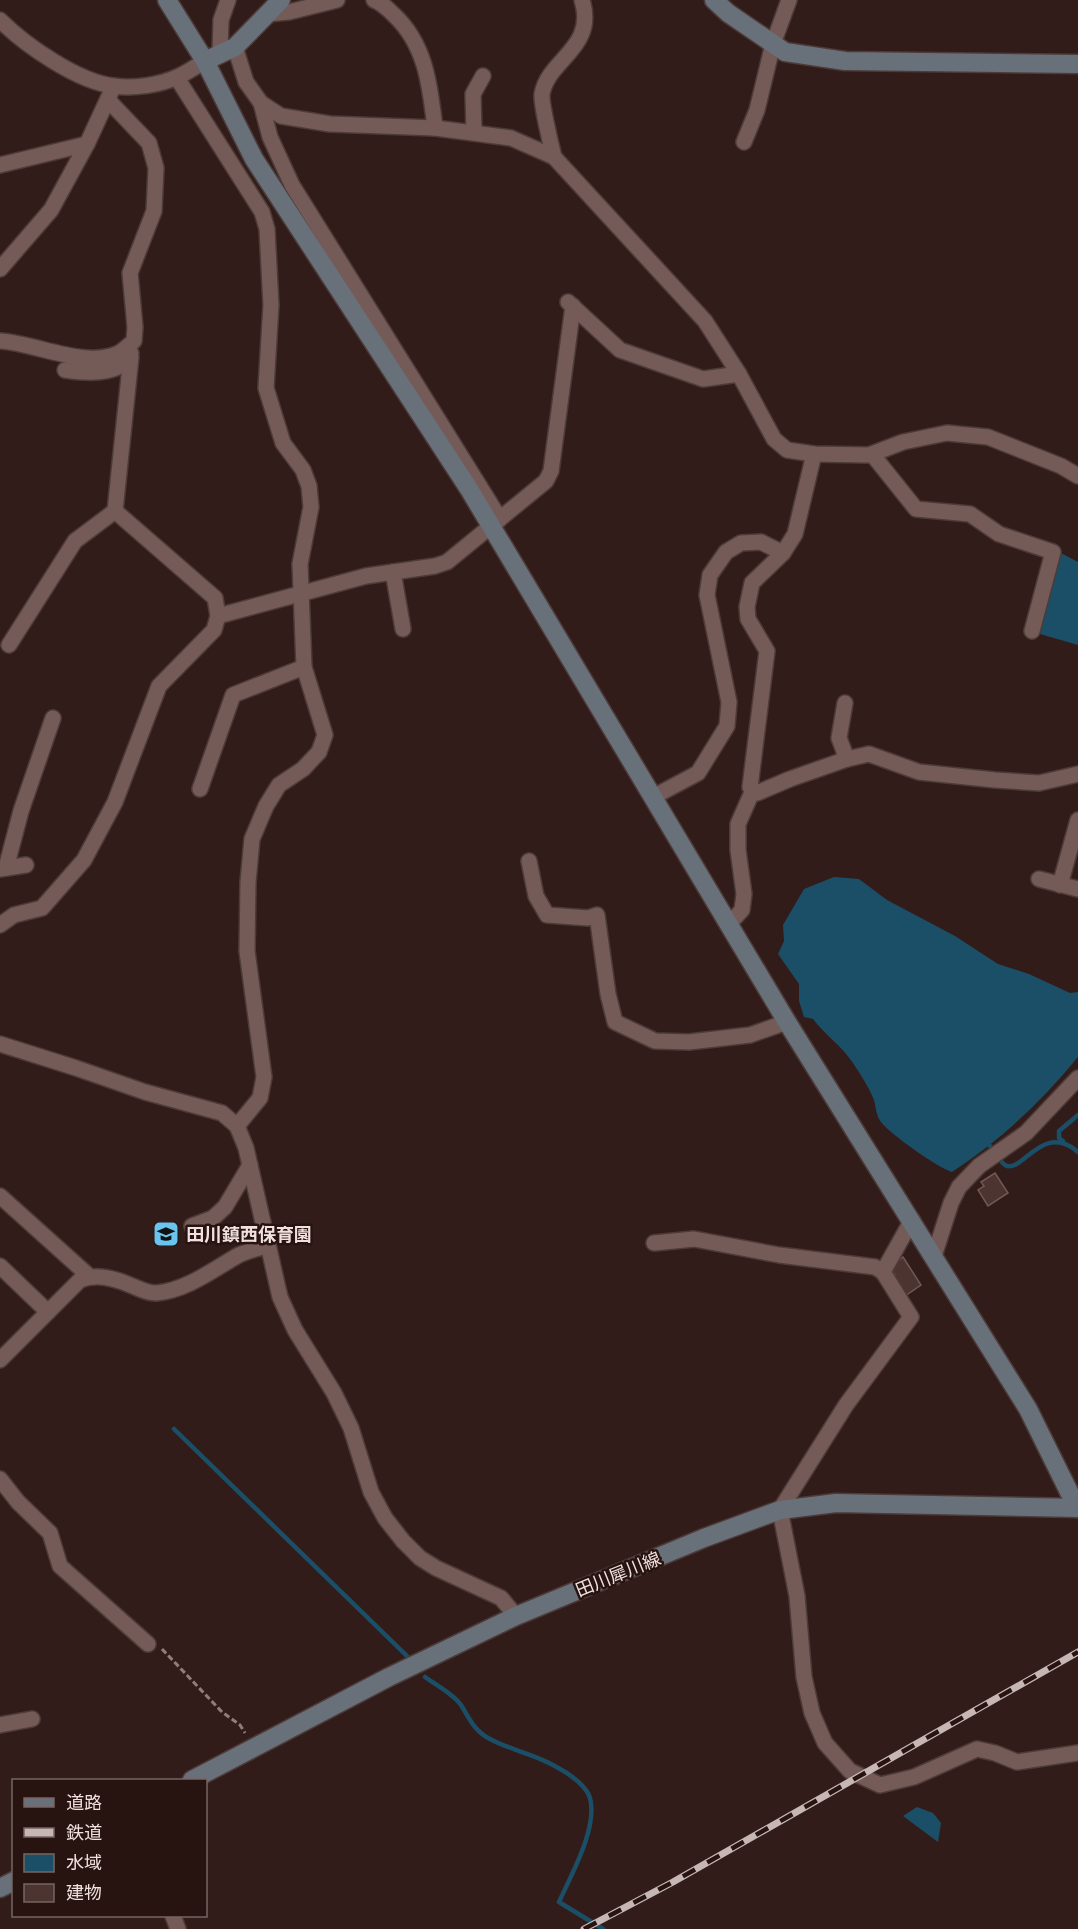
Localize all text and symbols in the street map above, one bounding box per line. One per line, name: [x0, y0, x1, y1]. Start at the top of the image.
school or university icon: 田川鎮西保育園: [151, 1219, 181, 1249]
place label: 田川鎮西保育園: [186, 1223, 312, 1246]
street label: 田川犀川線: [572, 1546, 664, 1602]
legend: [12, 1779, 207, 1917]
text: 道路: [66, 1791, 102, 1814]
text: 鉄道: [66, 1821, 102, 1844]
text: 水域: [66, 1851, 102, 1874]
text: 建物: [66, 1881, 102, 1904]

